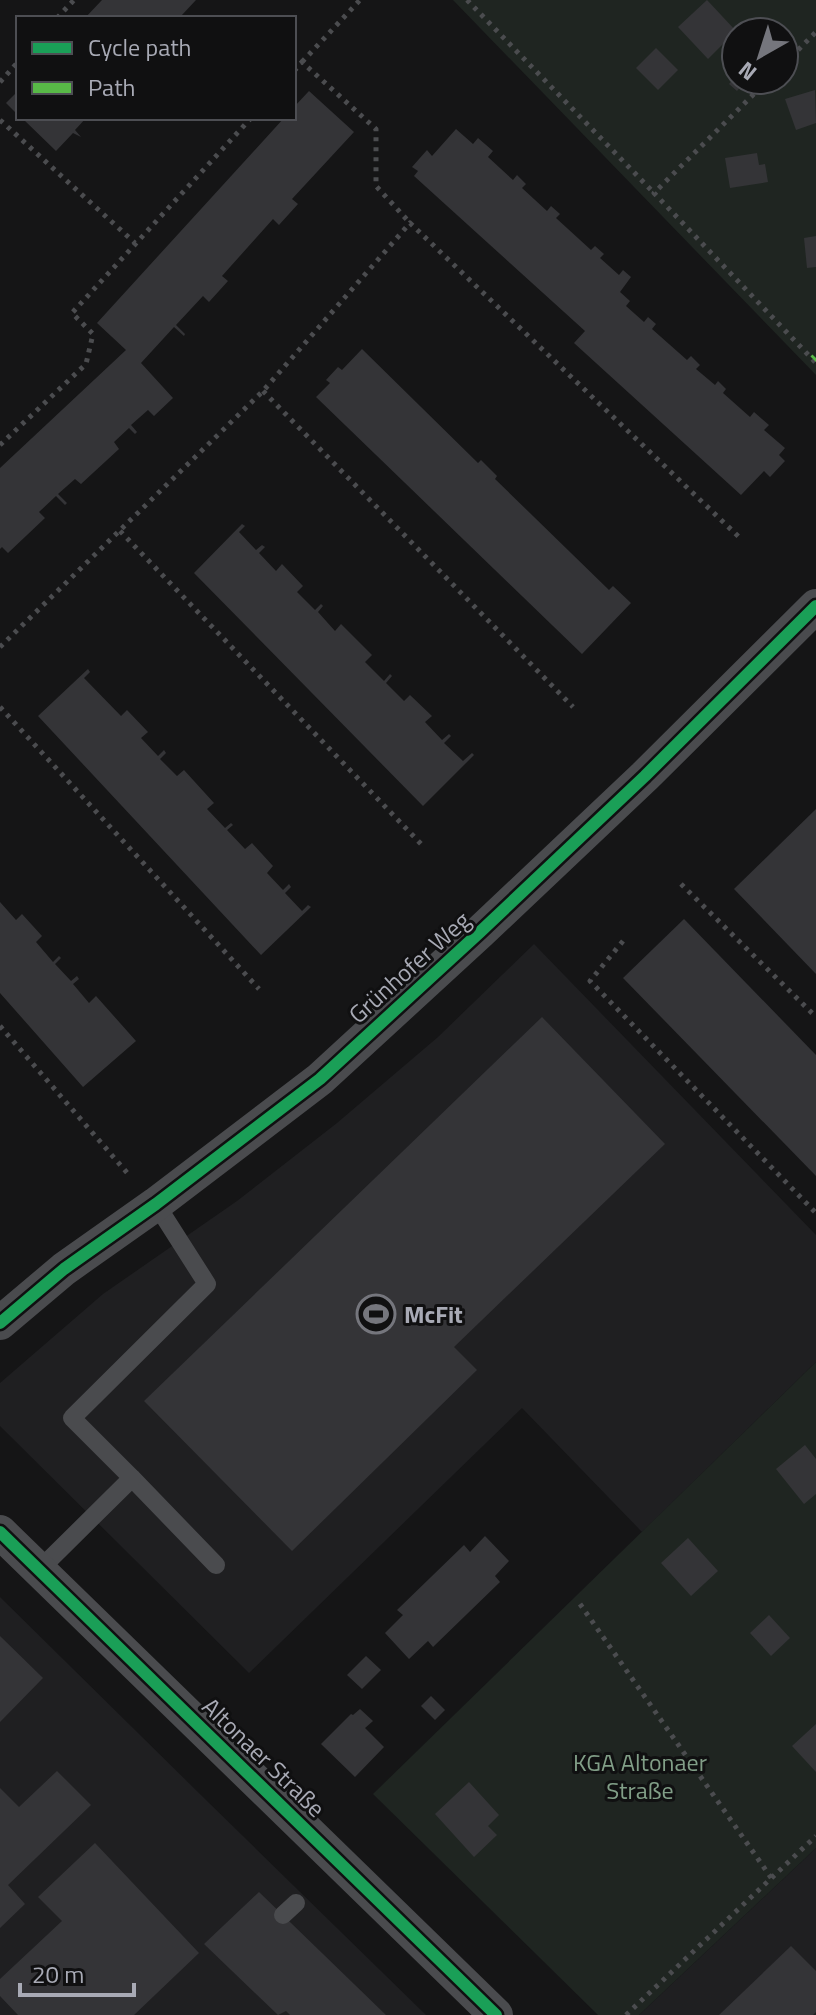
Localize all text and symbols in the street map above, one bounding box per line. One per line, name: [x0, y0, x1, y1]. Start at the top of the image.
legend: [16, 16, 296, 120]
north arrow: [720, 16, 800, 96]
text: Cycle path: [88, 29, 191, 65]
text: N: [731, 54, 764, 90]
text: Path: [88, 69, 135, 105]
street label: Grünhofer Weg: [340, 902, 478, 1032]
sports icon: McFit: [355, 1293, 397, 1335]
place label: McFit: [404, 1296, 463, 1332]
street label: Altonaer Straße: [194, 1689, 334, 1825]
park label: KGA Altonaer Straße: [573, 1744, 707, 1808]
scale bar: [20, 1947, 134, 1997]
text: 20 m: [32, 1956, 84, 1992]

